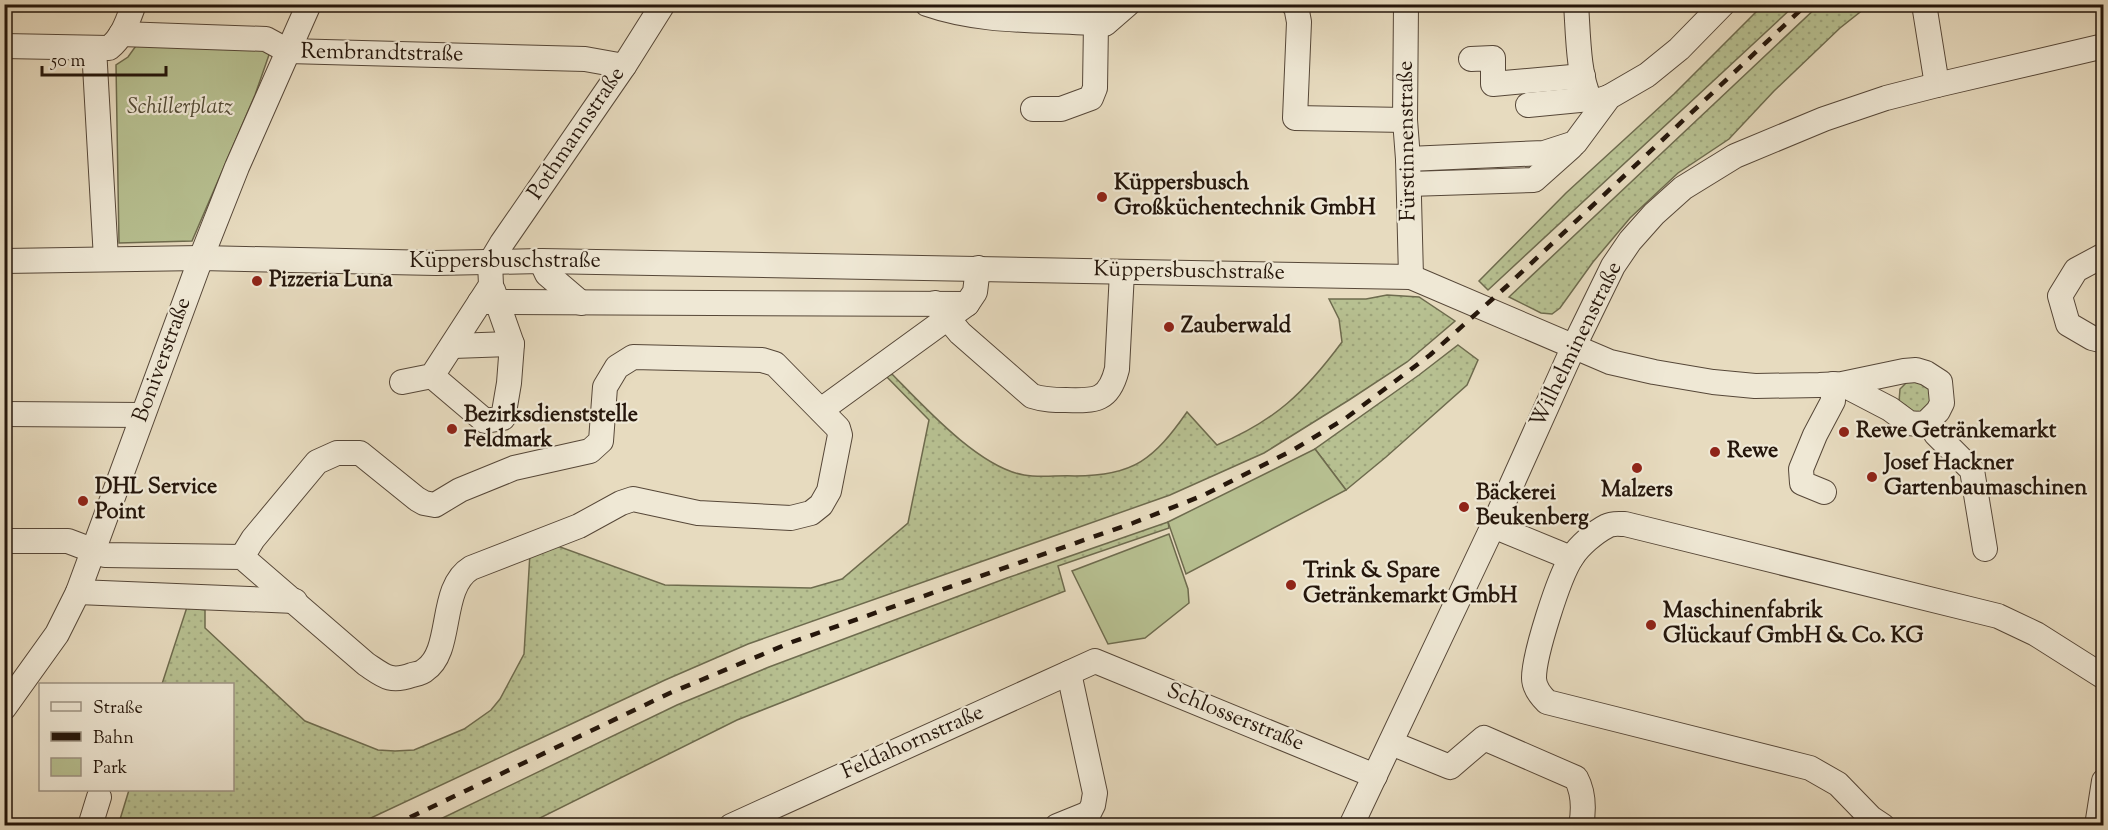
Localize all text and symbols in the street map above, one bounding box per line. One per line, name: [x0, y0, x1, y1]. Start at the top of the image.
street label: Rembrandtstraße: [300, 37, 464, 71]
scale bar: [42, 39, 166, 77]
text: 50 m: [50, 49, 86, 75]
street label: Fürstinnenstraße: [1391, 60, 1425, 222]
street label: Pothmannstraße: [521, 61, 633, 207]
park label: Schillerplatz: [127, 92, 233, 124]
place label: Küppersbusch Großküchentechnik GmbH: [1114, 168, 1376, 225]
marker: Küppersbusch Großküchentechnik GmbH: [1095, 190, 1109, 204]
street label: Küppersbuschstraße: [409, 246, 601, 278]
street label: Küppersbuschstraße: [1093, 254, 1285, 290]
street label: Wilhelminenstraße: [1523, 256, 1631, 434]
place label: Pizzeria Luna: [269, 265, 393, 297]
marker: Pizzeria Luna: [250, 274, 264, 288]
street label: Boniverstraße: [126, 293, 200, 427]
place label: Zauberwald: [1181, 311, 1292, 343]
marker: Zauberwald: [1162, 320, 1176, 334]
place label: Bezirksdienststelle Feldmark: [464, 400, 638, 457]
place label: Rewe Getränkemarkt: [1856, 416, 2057, 448]
marker: Bezirksdienststelle Feldmark: [445, 422, 459, 436]
marker: Rewe Getränkemarkt: [1837, 425, 1851, 439]
place label: Rewe: [1727, 436, 1778, 468]
marker: Rewe: [1708, 445, 1722, 459]
place label: Josef Hackner Gartenbaumaschinen: [1882, 448, 2087, 505]
marker: Malzers: [1630, 461, 1644, 475]
marker: Josef Hackner Gartenbaumaschinen: [1865, 470, 1879, 484]
place label: DHL Service Point: [95, 472, 217, 529]
place label: Malzers: [1601, 475, 1673, 507]
place label: Bäckerei Beukenberg: [1476, 478, 1589, 535]
marker: DHL Service Point: [76, 494, 90, 508]
marker: Bäckerei Beukenberg: [1457, 500, 1471, 514]
place label: Trink & Spare Getränkemarkt GmbH: [1303, 556, 1518, 613]
marker: Trink & Spare Getränkemarkt GmbH: [1284, 578, 1298, 592]
place label: Maschinenfabrik Glückauf GmbH & Co. KG: [1663, 596, 1924, 653]
marker: Maschinenfabrik Glückauf GmbH & Co. KG: [1644, 618, 1658, 632]
street label: Schlosserstraße: [1161, 676, 1309, 760]
legend: [39, 683, 234, 791]
text: Straße: [93, 696, 143, 722]
street label: Feldahornstraße: [837, 697, 989, 789]
text: Bahn: [93, 726, 134, 752]
text: Park: [93, 756, 128, 782]

